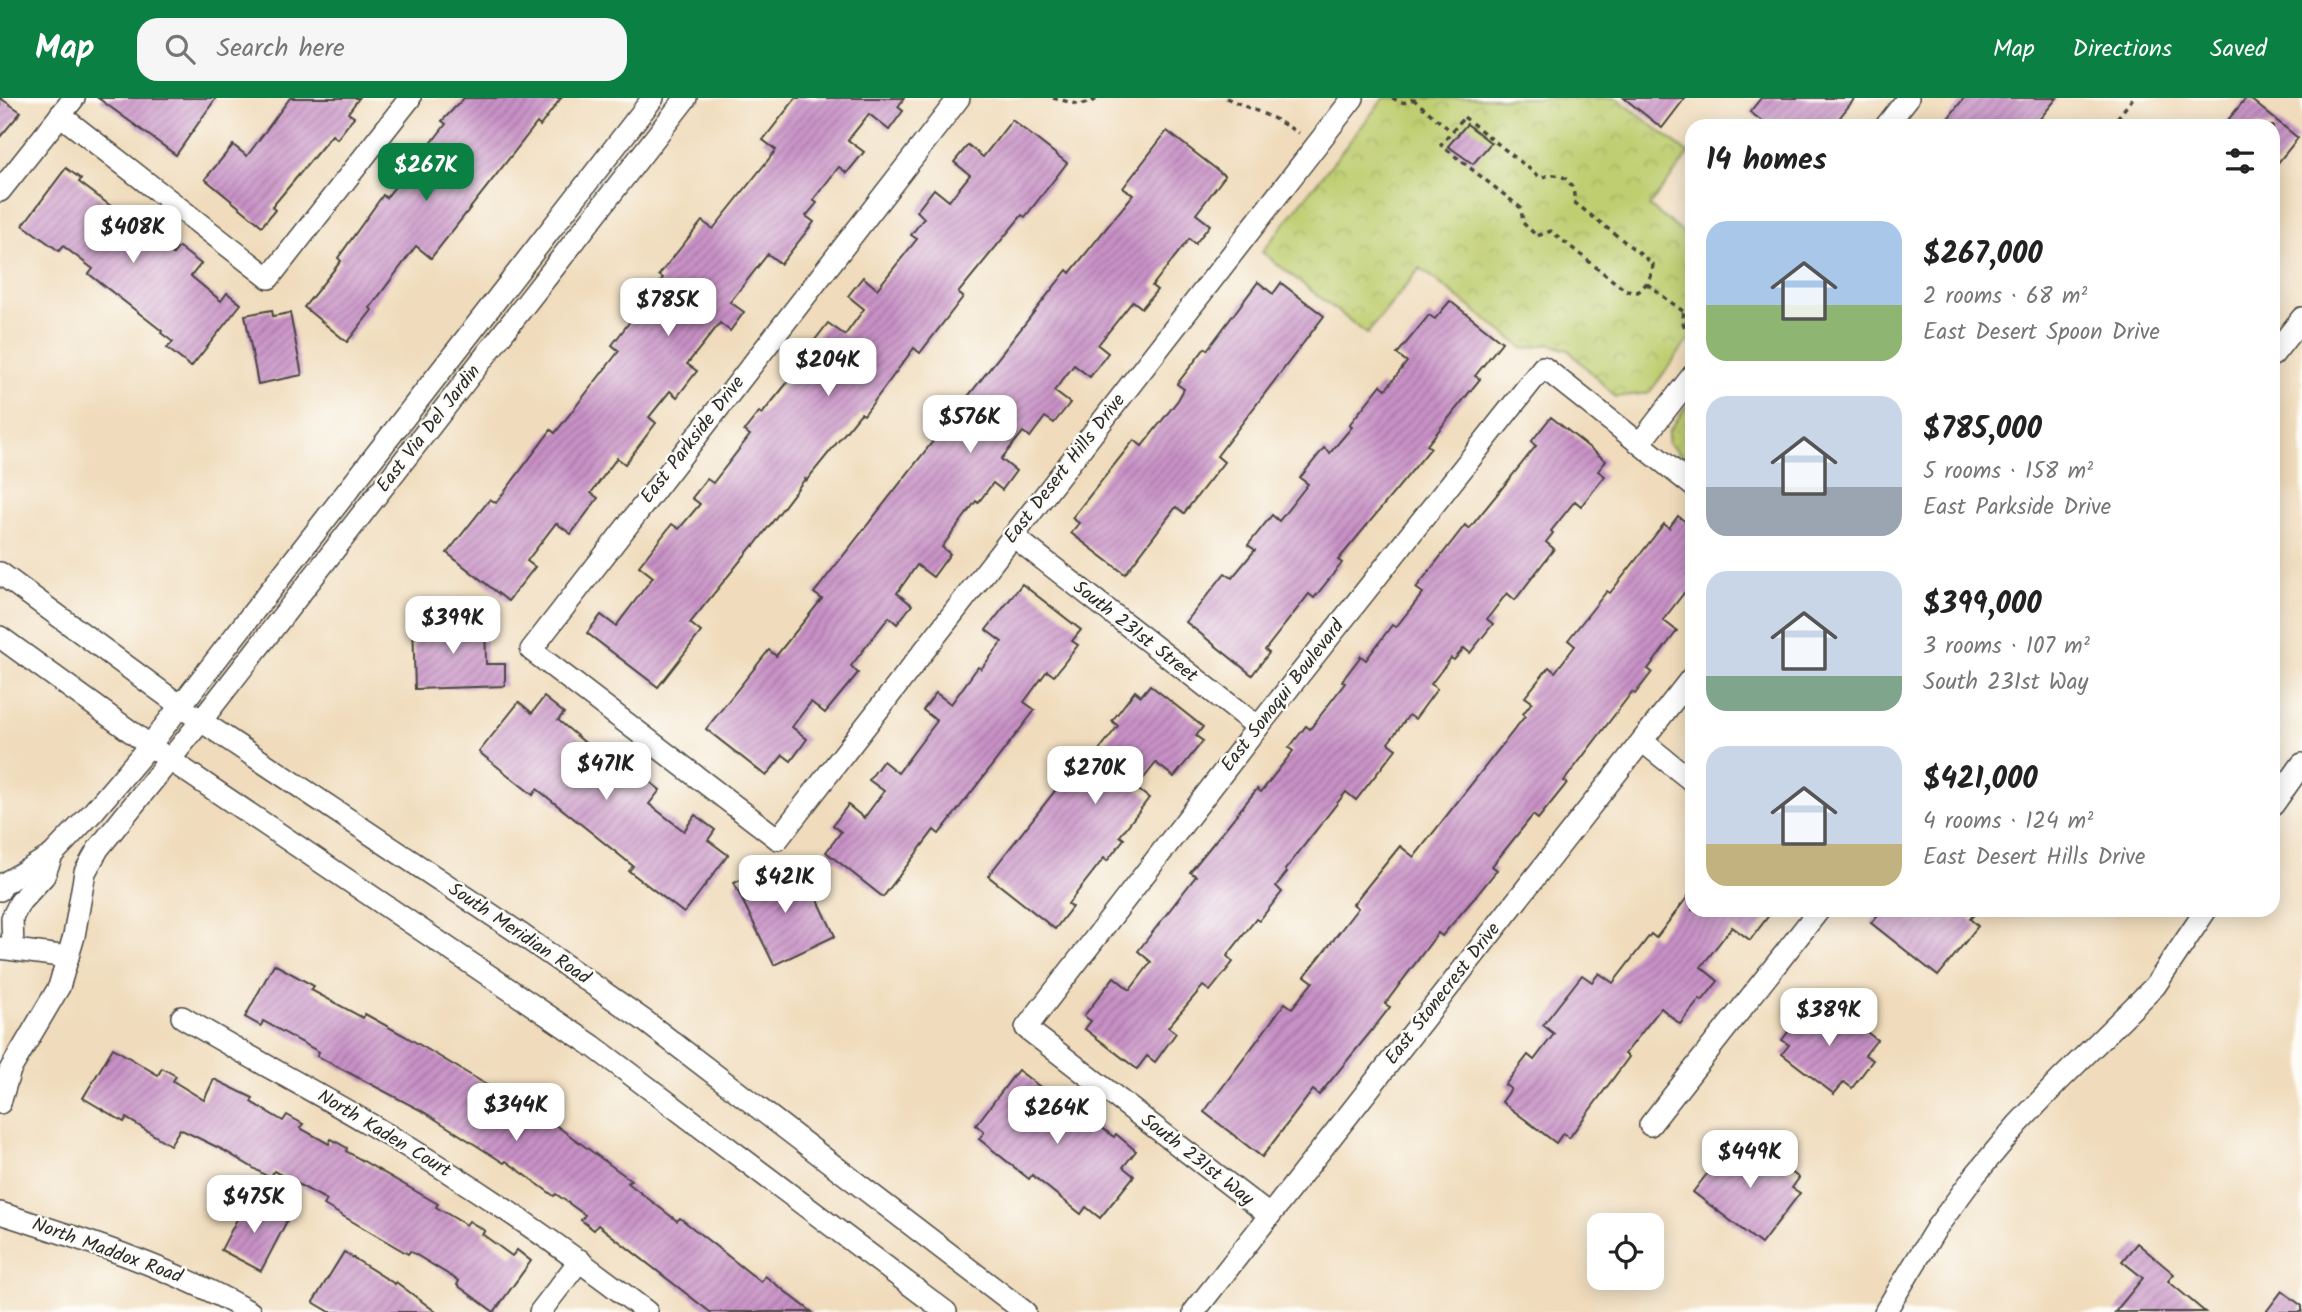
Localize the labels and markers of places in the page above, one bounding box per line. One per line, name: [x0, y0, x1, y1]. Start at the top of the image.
pin: $267K: [377, 144, 475, 203]
pin: $408K: [84, 206, 182, 265]
pin: $785K: [619, 278, 717, 338]
pin: $204K: [779, 338, 877, 398]
pin: $576K: [921, 396, 1019, 455]
pin: $399K: [404, 596, 502, 656]
pin: $471K: [557, 742, 655, 802]
pin: $270K: [1046, 746, 1144, 806]
pin: $421K: [736, 856, 834, 915]
pin: $389K: [1780, 988, 1878, 1048]
pin: $344K: [467, 1084, 565, 1143]
pin: $264K: [1008, 1086, 1106, 1146]
pin: $449K: [1701, 1130, 1799, 1190]
pin: $475K: [205, 1176, 303, 1235]

